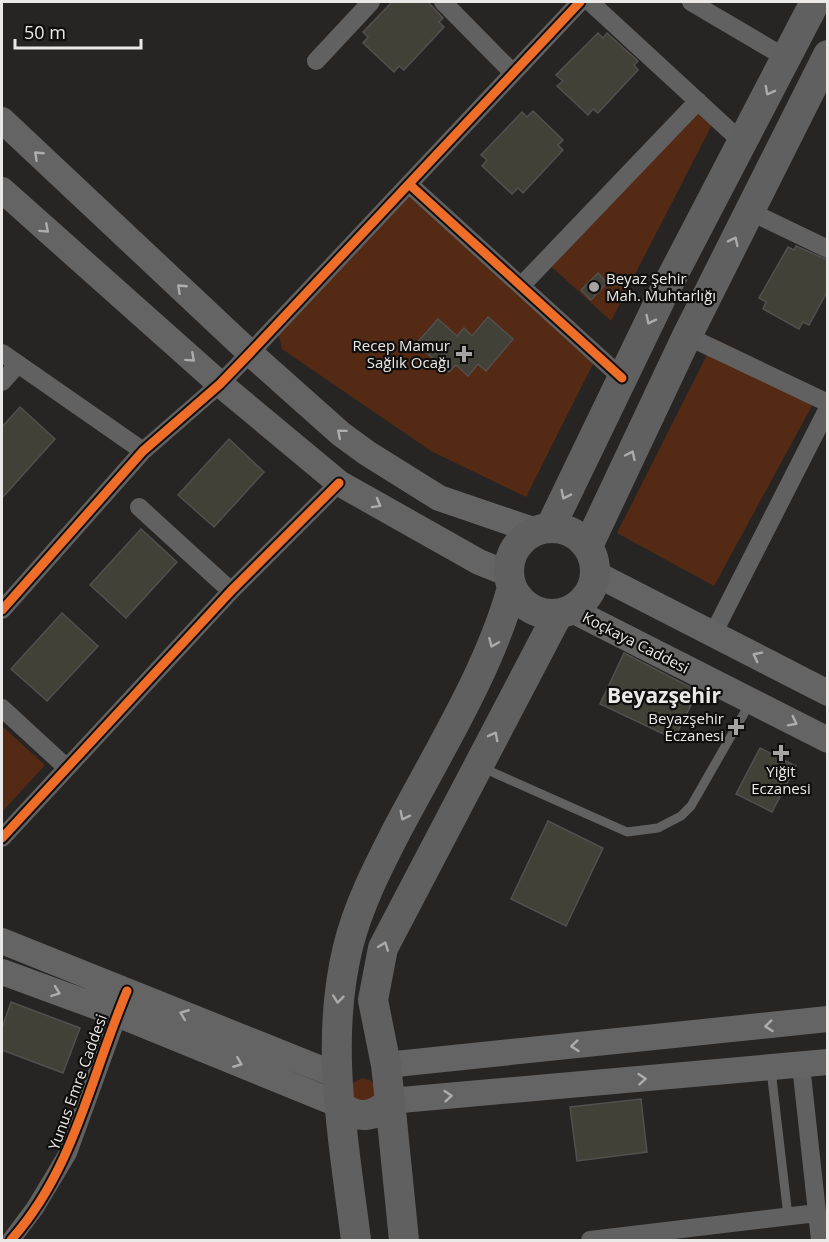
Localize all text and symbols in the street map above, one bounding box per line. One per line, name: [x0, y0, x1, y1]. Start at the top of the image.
scale bar: [15, 12, 141, 50]
text: 50 m: [24, 20, 66, 44]
one-way arrow: [764, 84, 776, 95]
one-way arrow: [35, 151, 45, 162]
one-way arrow: [38, 222, 49, 233]
one-way arrow: [727, 237, 738, 248]
place label: Beyaz Şehir Mah. Muhtarlığı: [606, 268, 716, 305]
marker: Beyaz Şehir Mah. Muhtarlığı: [587, 280, 601, 294]
one-way arrow: [177, 284, 188, 295]
one-way arrow: [646, 314, 658, 325]
place label: Recep Mamur Sağlık Ocağı: [353, 335, 450, 372]
marker: Recep Mamur Sağlık Ocağı: [455, 345, 473, 363]
one-way arrow: [184, 351, 194, 362]
one-way arrow: [337, 429, 348, 440]
one-way arrow: [623, 450, 635, 461]
one-way arrow: [561, 489, 573, 500]
one-way arrow: [370, 497, 381, 508]
street label: Koçkaya Caddesi: [579, 607, 693, 677]
one-way arrow: [488, 636, 500, 647]
one-way arrow: [753, 652, 763, 663]
district label: Beyazşehir: [607, 681, 721, 709]
place label: Beyazşehir Eczanesi: [648, 708, 724, 745]
one-way arrow: [786, 715, 797, 726]
marker: Beyazşehir Eczanesi: [729, 720, 743, 734]
one-way arrow: [487, 732, 498, 742]
marker: Yiğit Eczanesi: [774, 746, 788, 760]
place label: Yiğit Eczanesi: [751, 761, 811, 798]
one-way arrow: [400, 810, 411, 821]
one-way arrow: [377, 941, 390, 952]
one-way arrow: [50, 985, 61, 997]
one-way arrow: [333, 994, 345, 1003]
one-way arrow: [180, 1009, 191, 1021]
street label: Yunus Emre Caddesi: [43, 1011, 111, 1153]
one-way arrow: [765, 1019, 774, 1032]
one-way arrow: [571, 1039, 580, 1051]
one-way arrow: [232, 1056, 243, 1068]
one-way arrow: [638, 1073, 647, 1086]
one-way arrow: [443, 1090, 452, 1103]

